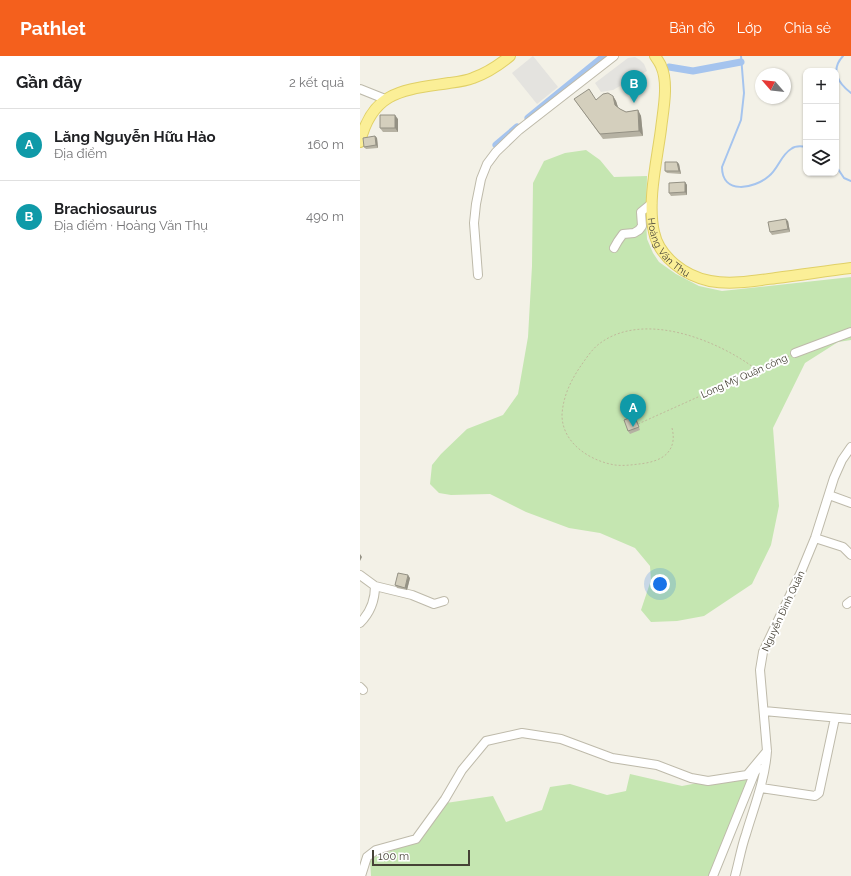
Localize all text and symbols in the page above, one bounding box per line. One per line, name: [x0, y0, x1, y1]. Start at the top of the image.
text: Pathlet: [20, 17, 86, 39]
text: Bản đồ: [669, 20, 715, 36]
text: Lớp: [737, 20, 762, 36]
text: Chia sẻ: [784, 20, 831, 36]
north arrow: [755, 68, 791, 104]
map controls: [803, 68, 839, 176]
button: +: [803, 68, 839, 104]
pin: B: [621, 70, 647, 103]
text: Gần đây: [16, 72, 82, 92]
text: 2 kết quả: [289, 75, 344, 90]
button: −: [803, 104, 839, 140]
text: Lăng Nguyễn Hữu Hào: [54, 128, 216, 146]
text: A: [25, 137, 33, 152]
text: 160 m: [307, 137, 344, 152]
button: layers: [803, 140, 839, 176]
text: Địa điểm: [54, 146, 107, 161]
text: Brachiosaurus: [54, 200, 157, 218]
text: B: [25, 209, 33, 224]
text: 490 m: [306, 209, 344, 224]
street label: Hoàng Văn Thụ: [646, 217, 692, 278]
text: Địa điểm · Hoàng Văn Thụ: [54, 218, 208, 233]
street label: Long Mỹ Quận công: [699, 352, 789, 400]
pin: A: [620, 394, 646, 427]
street label: Nguyễn Đình Quân: [759, 569, 807, 653]
your location: [650, 574, 670, 594]
scale bar: [372, 848, 470, 867]
text: 100 m: [378, 850, 409, 863]

